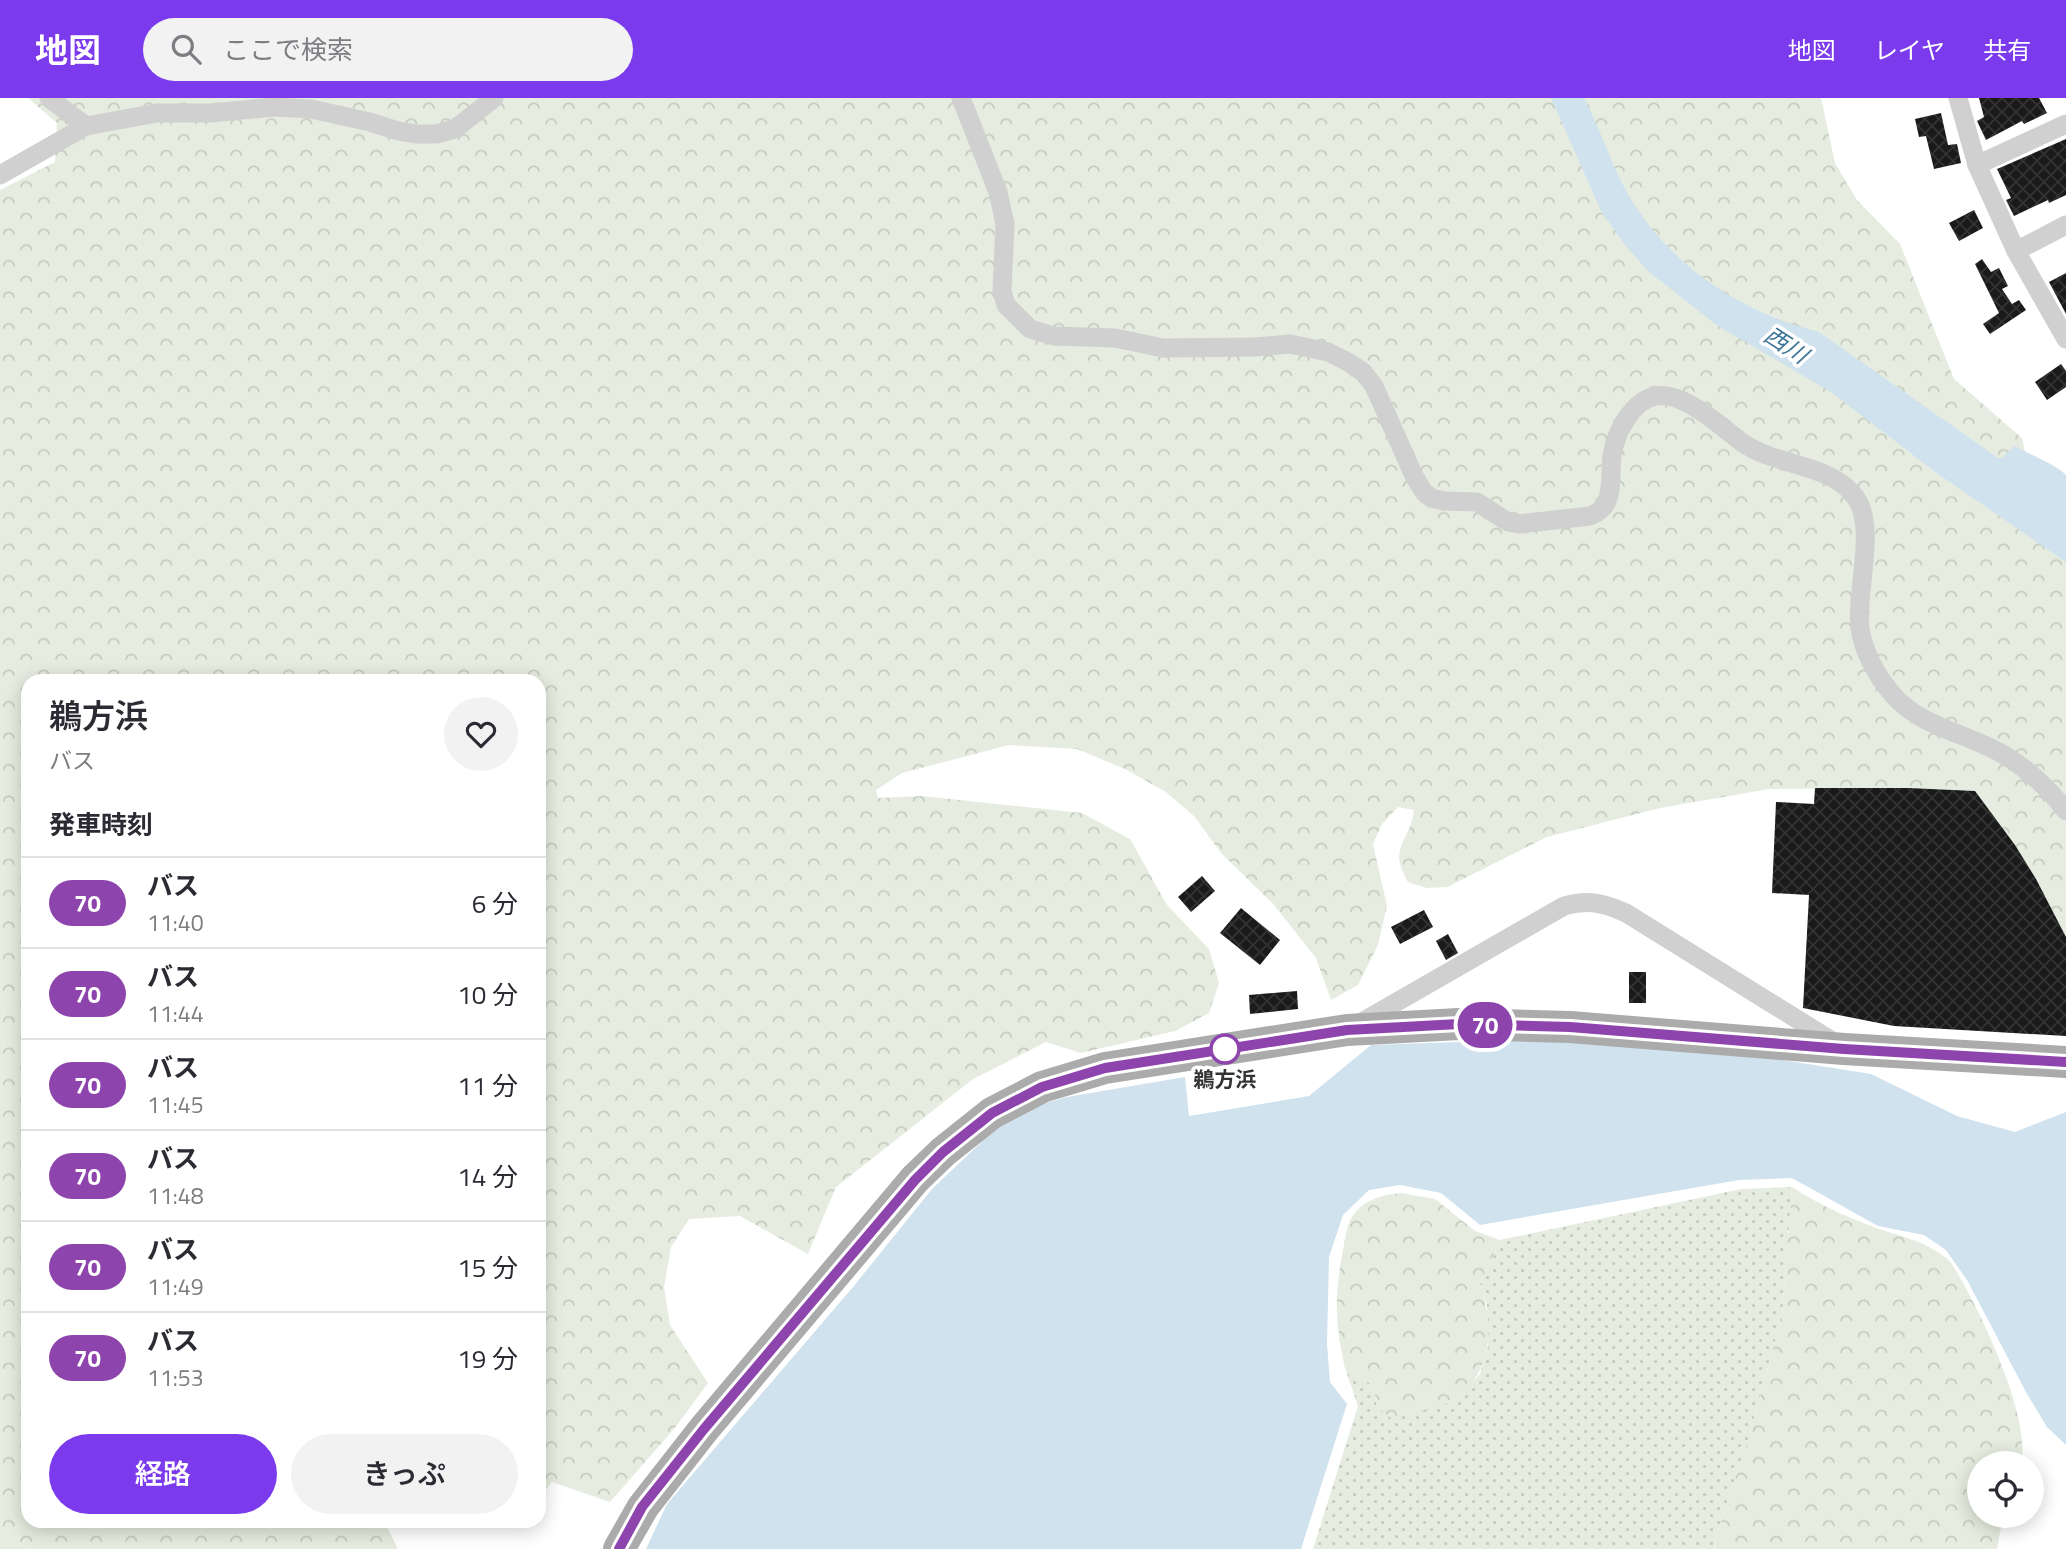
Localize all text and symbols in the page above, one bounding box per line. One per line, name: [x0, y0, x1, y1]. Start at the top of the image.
search box: [143, 18, 633, 81]
text: 地図: [35, 25, 101, 75]
icon: search: [167, 30, 205, 68]
text: ここで検索: [223, 30, 353, 69]
text: 地図: [1788, 32, 1836, 68]
text: レイヤ: [1874, 32, 1945, 68]
text: 共有: [1983, 32, 2031, 68]
water label: 西川: [1757, 317, 1818, 373]
text: 鵜方浜: [49, 691, 148, 741]
button: heart: [444, 697, 518, 771]
text: バス: [49, 743, 95, 778]
text: 発車時刻: [49, 805, 153, 844]
text: バス: [147, 866, 199, 905]
text: 6 分: [472, 884, 518, 923]
text: 70: [74, 885, 101, 921]
text: 11:40: [147, 905, 204, 940]
text: バス: [147, 957, 199, 996]
text: 10 分: [457, 975, 518, 1014]
text: 70: [74, 976, 101, 1012]
text: 11:44: [147, 996, 204, 1031]
line badge: 70: [1454, 1002, 1516, 1048]
text: 70: [1472, 1007, 1498, 1043]
marker: 鵜方浜: [1210, 1034, 1240, 1064]
text: バス: [147, 1048, 199, 1087]
place label: 鵜方浜: [1194, 1063, 1257, 1095]
text: 11 分: [457, 1066, 518, 1105]
text: 70: [74, 1067, 101, 1103]
text: 11:45: [147, 1087, 204, 1122]
text: バス: [147, 1139, 199, 1178]
text: 14 分: [457, 1157, 518, 1196]
text: 70: [74, 1158, 101, 1194]
text: 11:48: [147, 1178, 204, 1213]
text: バス: [147, 1230, 199, 1269]
text: 15 分: [457, 1248, 518, 1287]
text: 70: [74, 1249, 101, 1285]
text: 11:49: [147, 1269, 204, 1304]
text: バス: [147, 1321, 199, 1360]
text: 19 分: [457, 1339, 518, 1378]
text: 70: [74, 1340, 101, 1376]
text: 11:53: [147, 1360, 204, 1395]
button: 経路: [49, 1434, 277, 1514]
button: きっぷ: [291, 1434, 518, 1514]
map controls: [1967, 1451, 2044, 1528]
button: locate: [1967, 1451, 2044, 1528]

